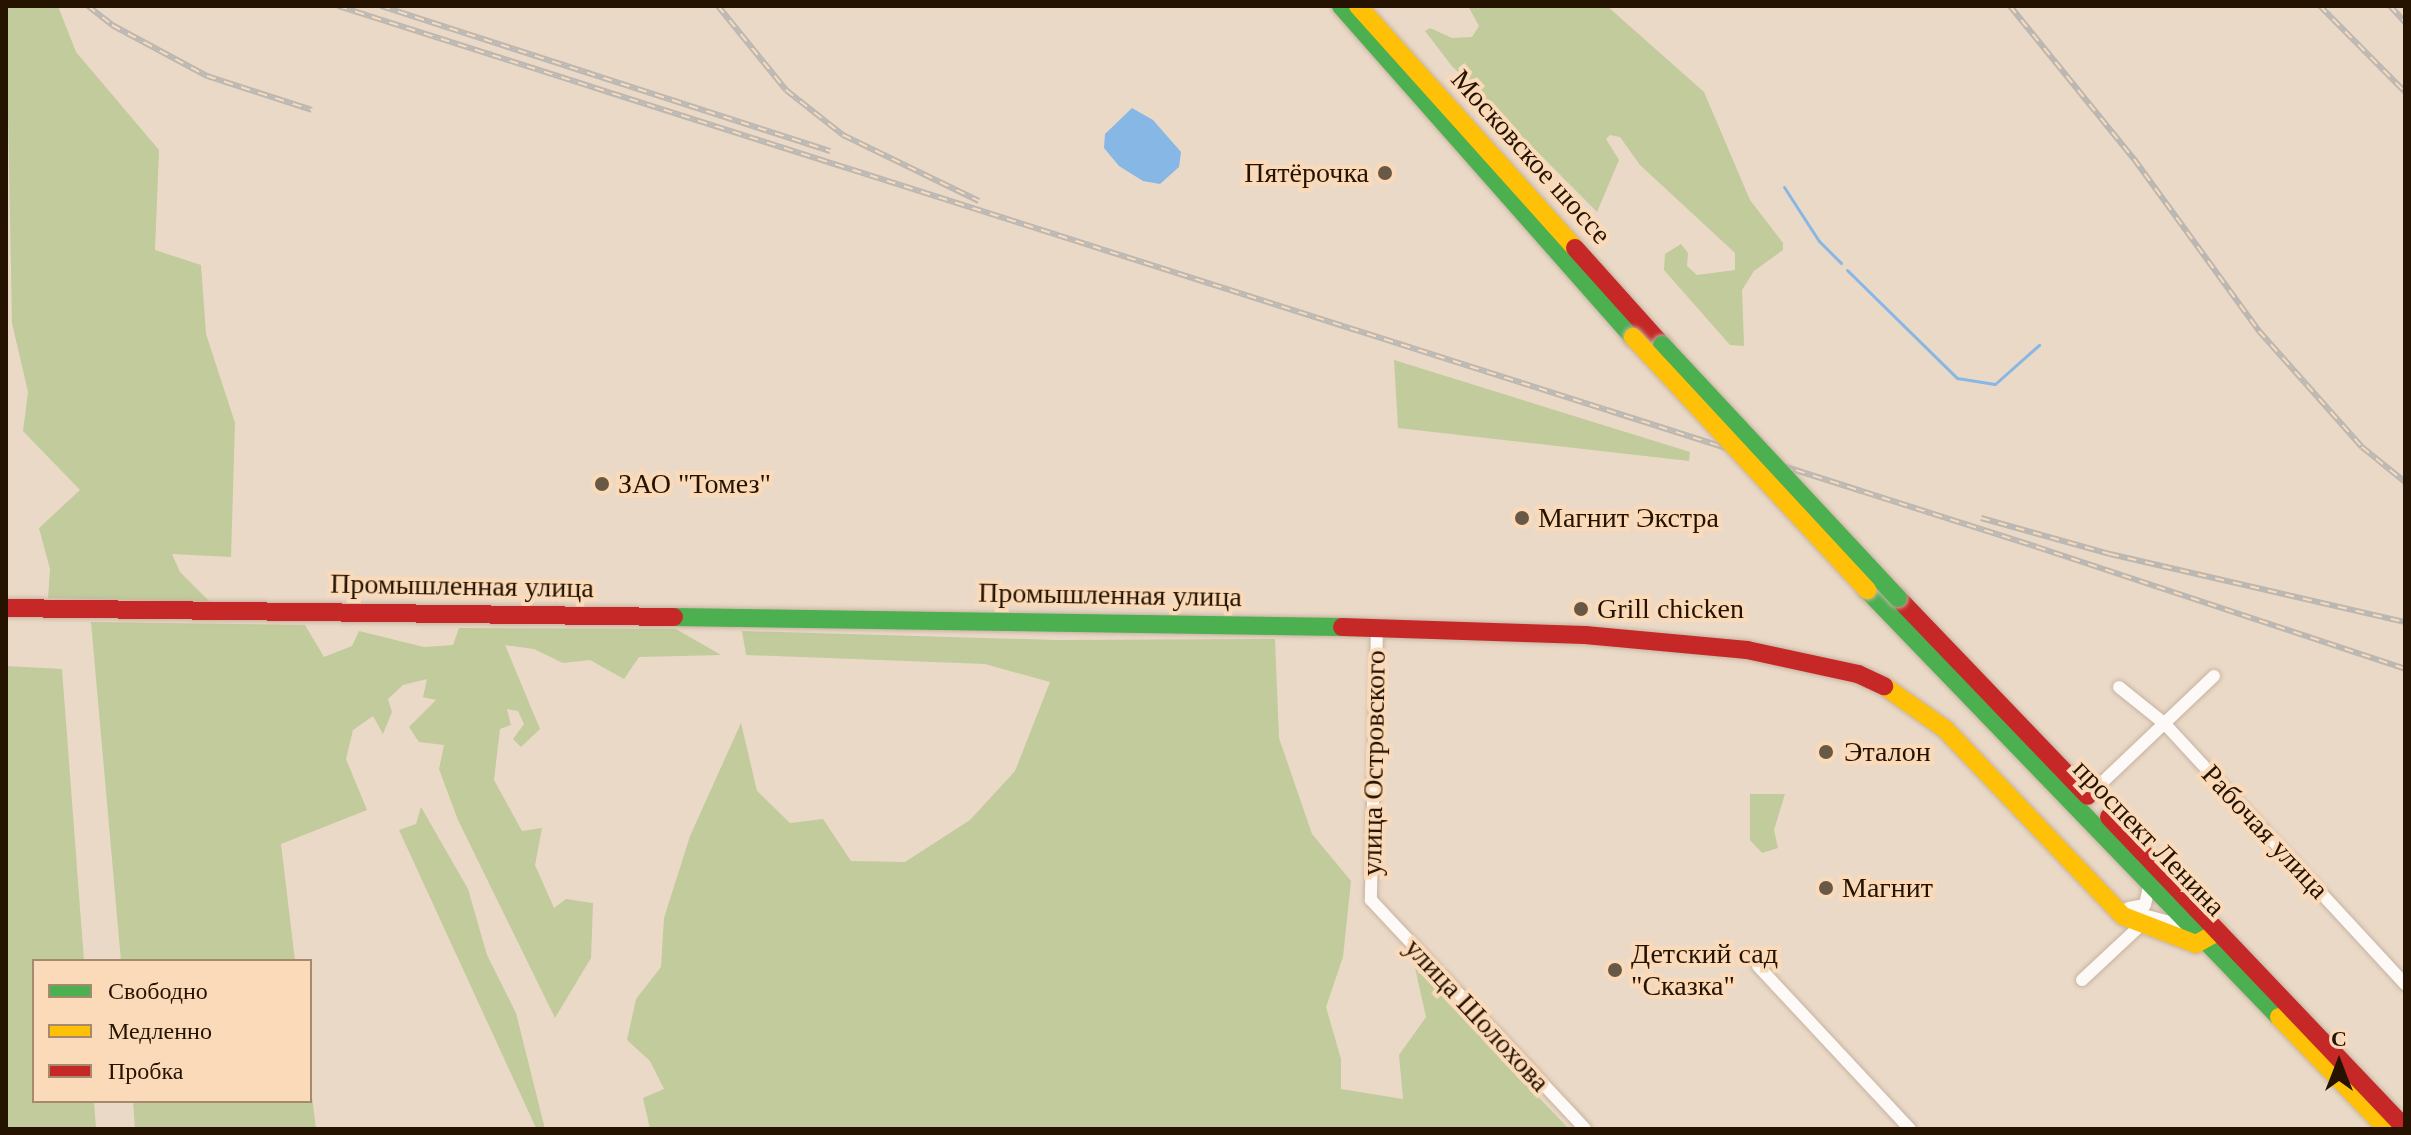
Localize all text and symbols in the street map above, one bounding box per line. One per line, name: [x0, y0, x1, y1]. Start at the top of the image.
street label: Московское шоссе: [1444, 63, 1618, 251]
place label: Пятёрочка: [1244, 156, 1369, 190]
marker: Пятёрочка: [1376, 164, 1394, 182]
place label: ЗАО "Томез": [618, 467, 771, 501]
marker: ЗАО "Томез": [593, 475, 611, 493]
place label: Магнит Экстра: [1538, 501, 1719, 535]
marker: Магнит Экстра: [1513, 509, 1531, 527]
street label: Промышленная улица: [330, 567, 594, 605]
street label: Промышленная улица: [978, 576, 1242, 614]
place label: Grill chicken: [1597, 592, 1744, 626]
marker: Grill chicken: [1572, 600, 1590, 618]
street label: улица Островского: [1355, 650, 1393, 876]
place label: Эталон: [1844, 735, 1931, 769]
marker: Эталон: [1815, 741, 1837, 763]
street label: проспект Ленина: [2066, 753, 2232, 923]
street label: Рабочая улица: [2194, 758, 2336, 906]
place label: Магнит: [1842, 871, 1933, 905]
marker: Магнит: [1817, 879, 1835, 897]
street label: улица Шолохова: [1397, 931, 1557, 1099]
place label: Детский сад "Сказка": [1631, 937, 1778, 1003]
legend: [32, 959, 312, 1103]
marker: Детский сад "Сказка": [1606, 961, 1624, 979]
text: Свободно: [108, 978, 208, 1004]
text: Медленно: [108, 1018, 212, 1044]
north arrow: [2299, 1023, 2379, 1103]
text: С: [2331, 1026, 2347, 1051]
text: Пробка: [108, 1058, 184, 1084]

